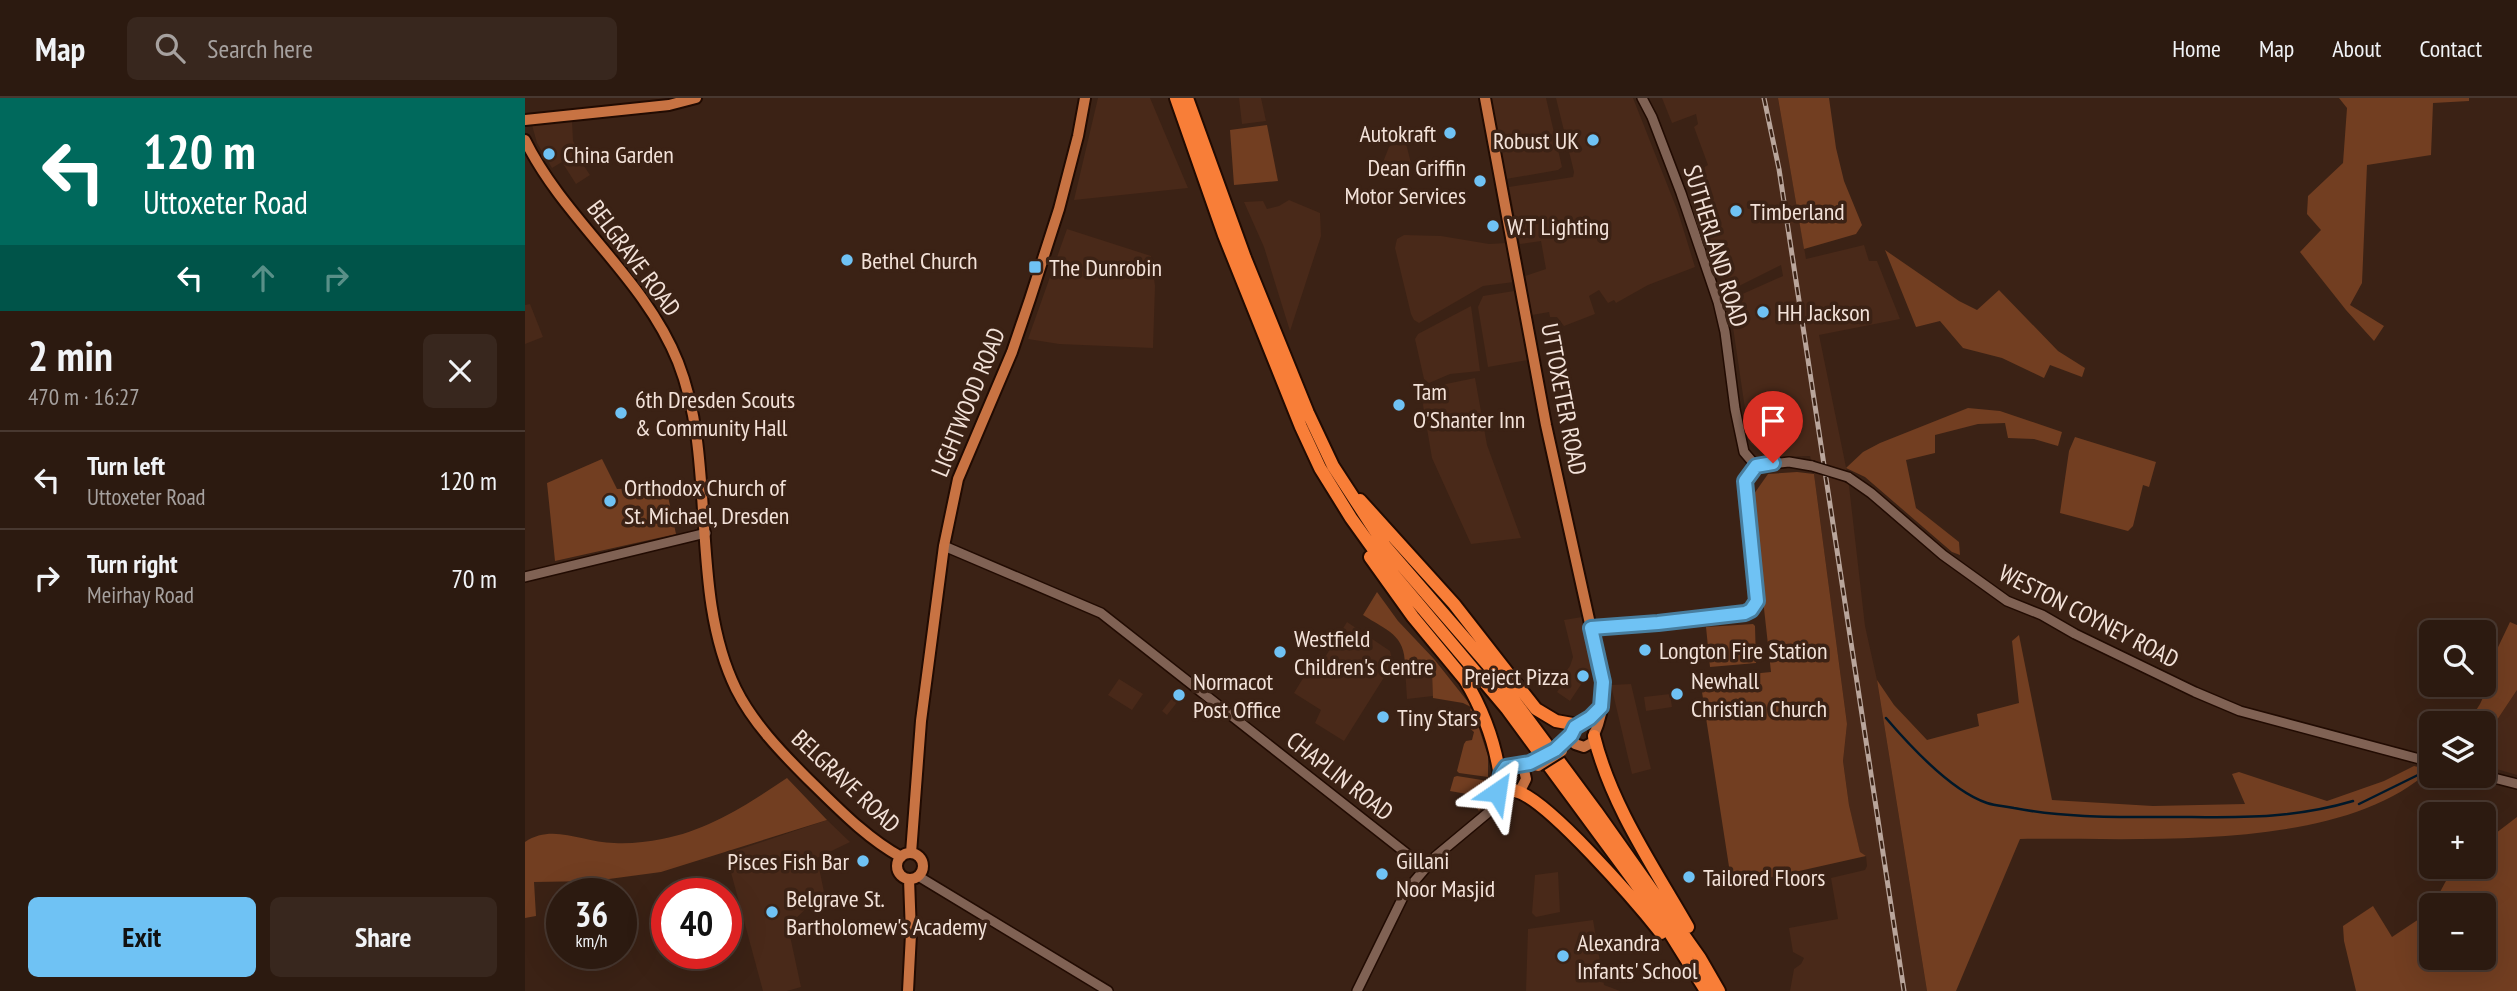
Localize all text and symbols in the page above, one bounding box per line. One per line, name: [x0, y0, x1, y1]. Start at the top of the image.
search box: [127, 17, 617, 80]
text: Map: [35, 27, 85, 70]
icon: search: [151, 29, 189, 67]
text: Search here: [207, 32, 313, 65]
text: Home: [2172, 33, 2221, 64]
text: Map: [2259, 33, 2294, 64]
text: About: [2332, 33, 2381, 64]
text: Contact: [2419, 33, 2482, 64]
place label: Autokraft: [1359, 118, 1436, 149]
text: 120 m: [143, 119, 256, 183]
marker: Autokraft: [1442, 125, 1458, 141]
place label: Robust UK: [1493, 125, 1579, 156]
icon: left: [28, 126, 119, 217]
marker: Robust UK: [1585, 132, 1601, 148]
place label: China Garden: [563, 139, 674, 170]
marker: China Garden: [541, 146, 557, 162]
place label: Dean Griffin Motor Services: [1344, 152, 1466, 211]
street label: SUTHERLAND ROAD: [1677, 161, 1755, 331]
marker: Dean Griffin Motor Services: [1472, 173, 1488, 189]
text: Uttoxeter Road: [143, 181, 308, 223]
street label: BELGRAVE ROAD: [580, 194, 688, 322]
place label: Timberland: [1750, 196, 1845, 227]
marker: Timberland: [1728, 203, 1744, 219]
place label: W.T Lighting: [1507, 211, 1609, 242]
marker: W.T Lighting: [1485, 218, 1501, 234]
place label: Bethel Church: [861, 245, 978, 276]
marker: Bethel Church: [839, 252, 855, 268]
place label: The Dunrobin: [1049, 252, 1162, 283]
icon: left: [171, 259, 209, 297]
icon: ahead: [244, 259, 282, 297]
icon: right: [317, 259, 355, 297]
marker: The Dunrobin: [1027, 259, 1043, 275]
place label: HH Jackson: [1777, 297, 1870, 328]
marker: HH Jackson: [1755, 304, 1771, 320]
street label: UTTOXETER ROAD: [1534, 321, 1594, 477]
street label: LIGHTWOOD ROAD: [924, 323, 1012, 481]
text: 2 min: [28, 328, 113, 383]
button: close: [423, 334, 497, 408]
place label: Tam O'Shanter Inn: [1413, 376, 1525, 435]
text: 470 m · 16:27: [28, 382, 140, 411]
place label: 6th Dresden Scouts & Community Hall: [635, 384, 795, 443]
pin: [1743, 391, 1803, 463]
marker: Tam O'Shanter Inn: [1391, 397, 1407, 413]
icon: arrive: [1754, 402, 1792, 440]
marker: 6th Dresden Scouts & Community Hall: [613, 405, 629, 421]
text: Turn left: [87, 449, 165, 482]
icon: left: [28, 461, 66, 499]
text: 120 m: [439, 464, 497, 497]
place label: Orthodox Church of St. Michael, Dresden: [624, 472, 789, 531]
text: Uttoxeter Road: [87, 482, 206, 511]
marker: Orthodox Church of St. Michael, Dresden: [602, 493, 618, 509]
text: Turn right: [87, 547, 178, 580]
street label: WESTON COYNEY ROAD: [1994, 557, 2184, 675]
icon: right: [28, 559, 66, 597]
text: 70 m: [451, 562, 497, 595]
text: Meirhay Road: [87, 580, 194, 609]
map controls: [2419, 620, 2496, 970]
button: search: [2419, 620, 2496, 697]
place label: Westfield Children's Centre: [1294, 623, 1434, 682]
place label: Longton Fire Station: [1659, 635, 1827, 666]
marker: Longton Fire Station: [1637, 642, 1653, 658]
marker: Westfield Children's Centre: [1272, 644, 1288, 660]
place label: Preject Pizza: [1464, 661, 1569, 692]
place label: Newhall Christian Church: [1691, 665, 1827, 724]
place label: Normacot Post Office: [1193, 666, 1281, 725]
marker: Preject Pizza: [1575, 668, 1591, 684]
marker: Newhall Christian Church: [1669, 686, 1685, 702]
marker: Normacot Post Office: [1171, 687, 1187, 703]
place label: Tiny Stars: [1397, 702, 1478, 733]
marker: Tiny Stars: [1375, 709, 1391, 725]
button: layers: [2419, 711, 2496, 788]
street label: BELGRAVE ROAD: [785, 723, 907, 839]
street label: CHAPLIN ROAD: [1280, 725, 1400, 827]
position arrow: [1460, 755, 1534, 829]
button: +: [2419, 802, 2496, 879]
place label: Gillani Noor Masjid: [1396, 845, 1495, 904]
place label: Pisces Fish Bar: [727, 846, 849, 877]
marker: Pisces Fish Bar: [855, 853, 871, 869]
place label: Tailored Floors: [1703, 862, 1825, 893]
marker: Gillani Noor Masjid: [1374, 866, 1390, 882]
marker: Tailored Floors: [1681, 869, 1697, 885]
speed limit sign: 40: [651, 878, 742, 969]
place label: Belgrave St. Bartholomew's Academy: [786, 883, 987, 942]
text: 36: [575, 891, 608, 937]
button: −: [2419, 893, 2496, 970]
button: Exit: [28, 897, 256, 977]
button: Share: [270, 897, 497, 977]
marker: Belgrave St. Bartholomew's Academy: [764, 904, 780, 920]
place label: Alexandra Infants' School: [1577, 927, 1698, 986]
text: km/h: [576, 929, 607, 952]
marker: Alexandra Infants' School: [1555, 948, 1571, 964]

